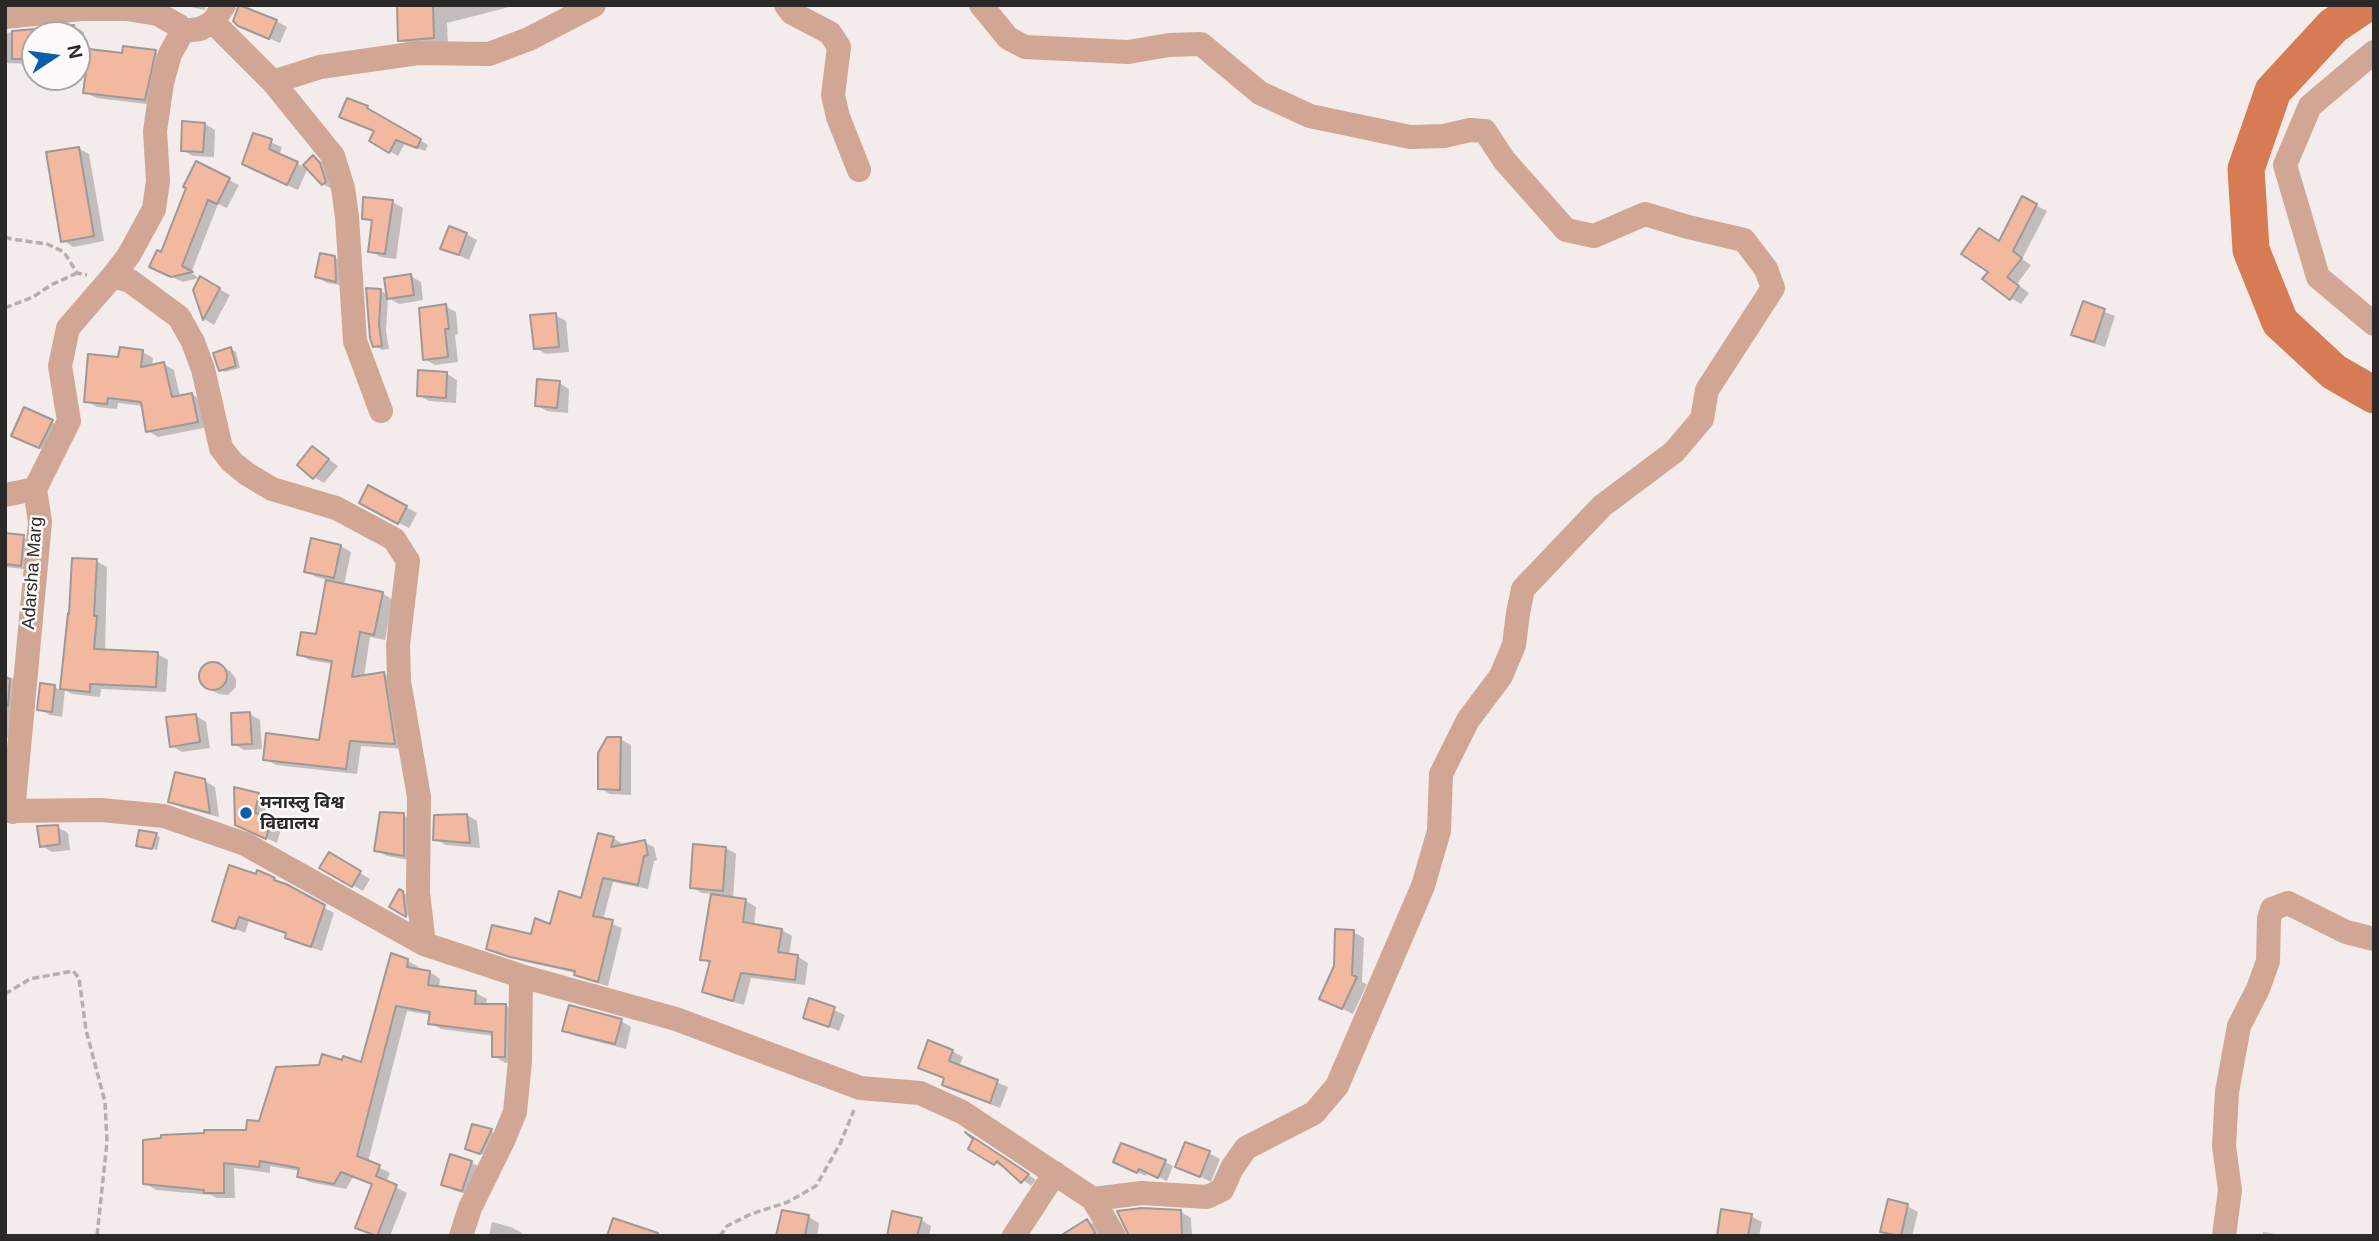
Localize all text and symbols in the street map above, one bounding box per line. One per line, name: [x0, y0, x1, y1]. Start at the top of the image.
north arrow: [21, 21, 91, 91]
text: N: [63, 43, 87, 61]
street label: Adarsha Marg: [18, 516, 48, 630]
place label: मनास्लु विश्व विद्यालय: [260, 792, 344, 834]
marker: मनास्लु विश्व विद्यालय: [238, 805, 254, 821]

